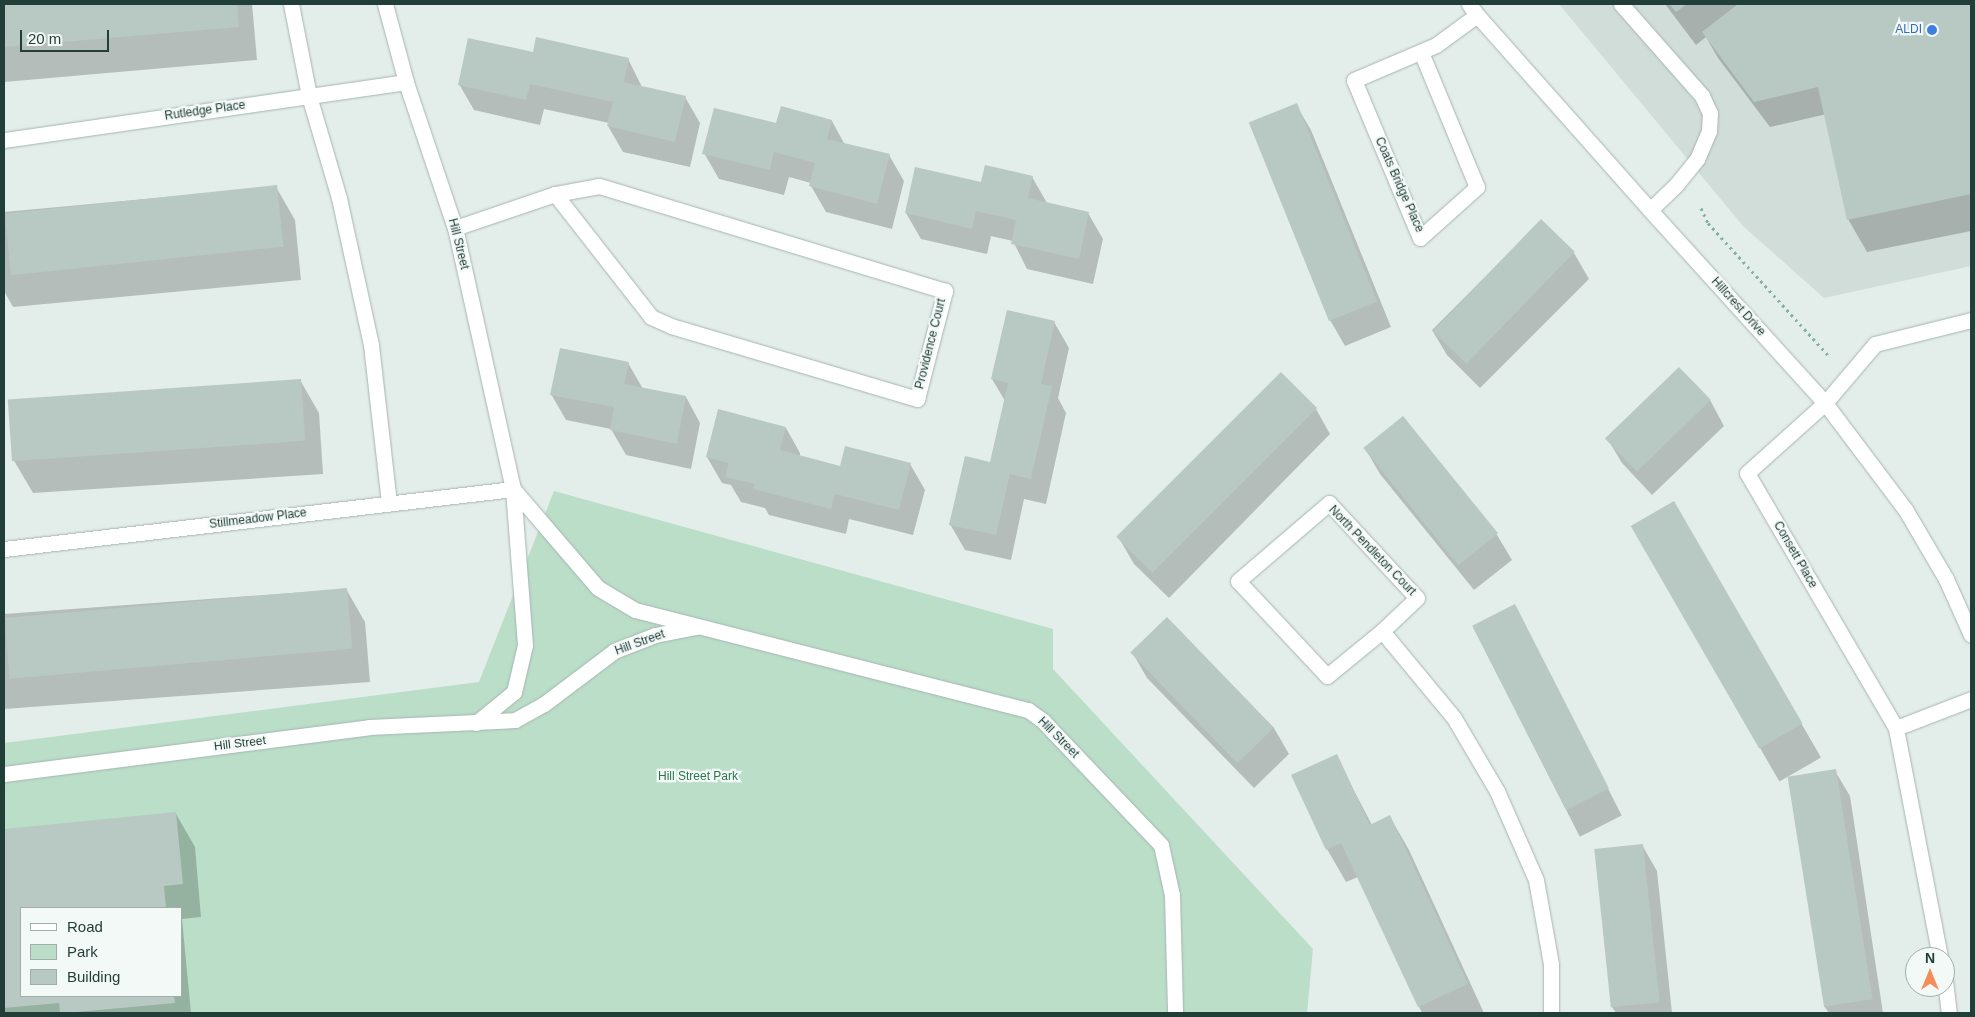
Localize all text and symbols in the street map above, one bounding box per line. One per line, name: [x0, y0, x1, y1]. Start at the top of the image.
scale bar: [22, 20, 111, 52]
place label: ALDI: [1895, 23, 1922, 37]
marker: ALDI: [1926, 24, 1938, 36]
text: 20 m: [28, 30, 61, 47]
street label: Rutledge Place: [164, 98, 246, 124]
street label: Coats Bridge Place: [1372, 135, 1426, 235]
street label: Hill Street: [445, 217, 471, 271]
street label: Hillcrest Drive: [1708, 275, 1768, 339]
street label: Providence Court: [913, 297, 949, 391]
street label: North Pendleton Court: [1325, 503, 1419, 599]
street label: Stillmeadow Place: [208, 506, 308, 532]
street label: Consett Place: [1770, 519, 1820, 591]
street label: Hill Street: [613, 627, 667, 659]
street label: Hill Street: [1035, 715, 1081, 761]
street label: Hill Street: [213, 734, 267, 754]
park label: Hill Street Park: [658, 770, 738, 784]
legend: [20, 907, 182, 997]
text: Road: [67, 918, 103, 935]
text: Park: [67, 943, 98, 960]
north arrow: [1905, 947, 1955, 997]
text: N: [1925, 950, 1935, 966]
text: Building: [67, 968, 120, 985]

